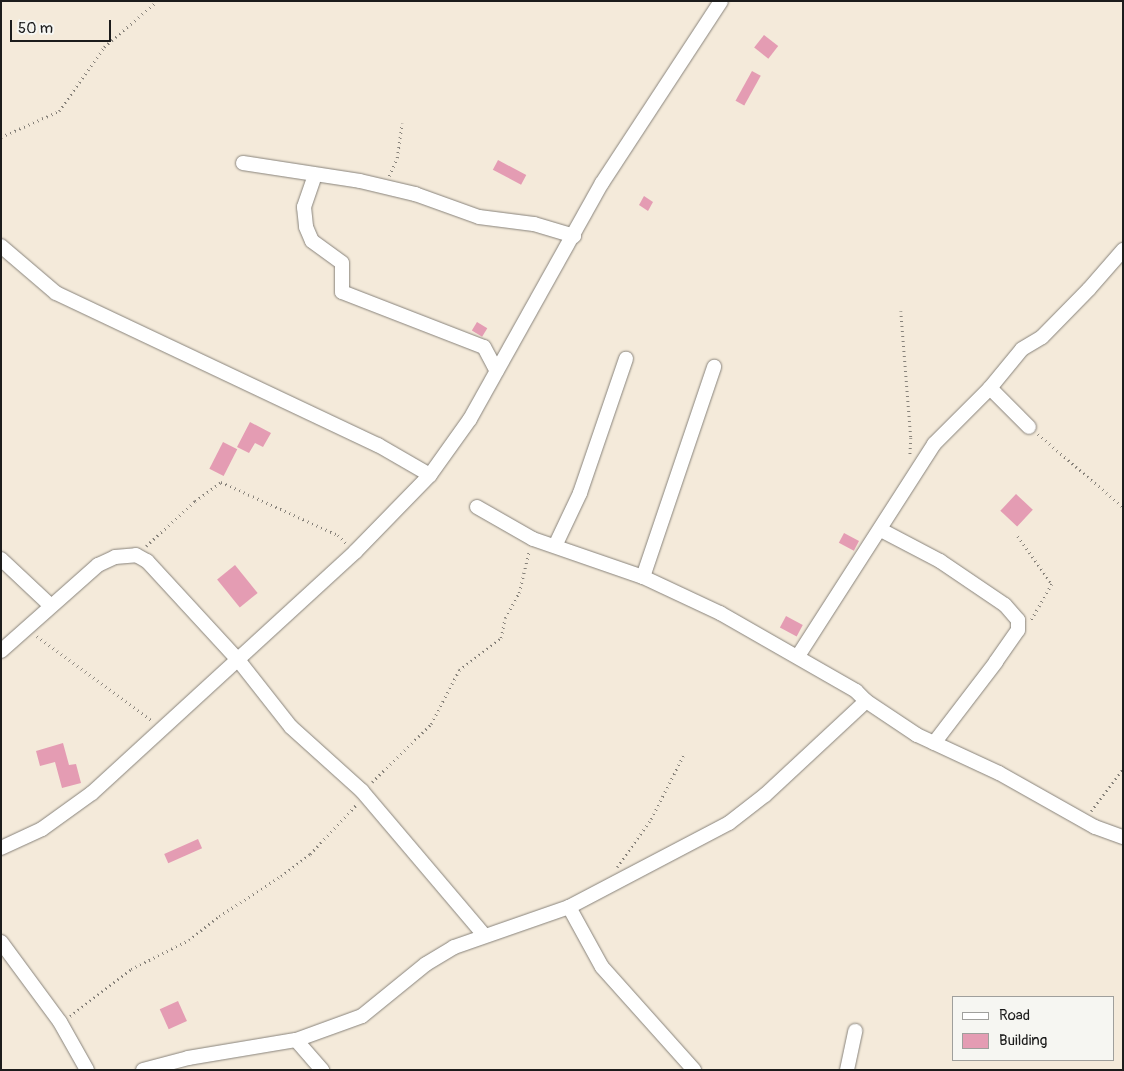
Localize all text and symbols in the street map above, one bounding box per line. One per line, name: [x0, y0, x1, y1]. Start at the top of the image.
scale bar: [12, 10, 114, 42]
text: 50 m: [18, 19, 53, 38]
legend: [952, 996, 1114, 1061]
text: Road: [999, 1006, 1030, 1025]
text: Building: [999, 1031, 1047, 1050]

